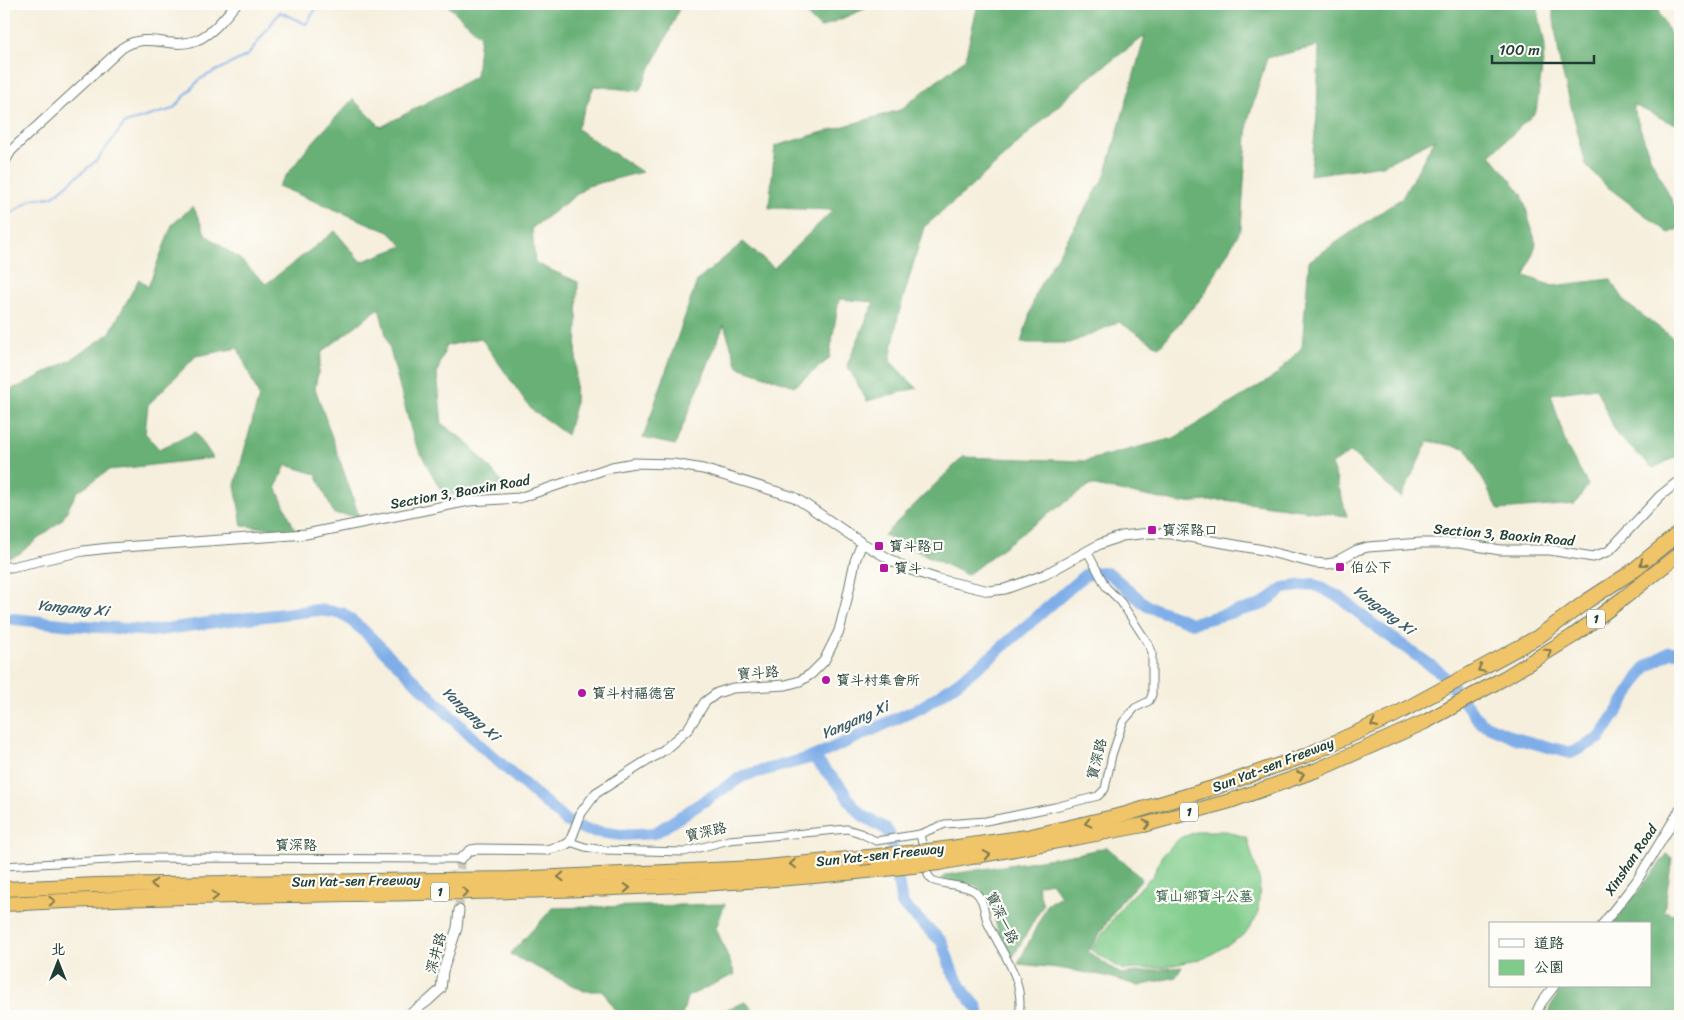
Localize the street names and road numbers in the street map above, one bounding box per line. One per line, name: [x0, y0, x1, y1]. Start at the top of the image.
street label: Section 3, Baoxin Road: [388, 467, 533, 517]
street label: Section 3, Baoxin Road: [1432, 516, 1577, 554]
road number: 1: [1587, 610, 1605, 628]
street label: 寶斗路: [736, 659, 780, 687]
street label: Sun Yat-sen Freeway: [1208, 730, 1338, 800]
street label: 寶深路: [1080, 736, 1114, 782]
road number: 1: [1180, 802, 1198, 822]
street label: 寶深路: [683, 815, 729, 849]
street label: Xinshan Road: [1597, 818, 1665, 902]
street label: 寶深路: [275, 833, 317, 858]
street label: Sun Yat-sen Freeway: [815, 836, 946, 874]
street label: Sun Yat-sen Freeway: [291, 867, 421, 895]
road number: 1: [431, 882, 449, 902]
street label: 寶深一路: [978, 887, 1026, 949]
street label: 深井路: [418, 929, 454, 977]

